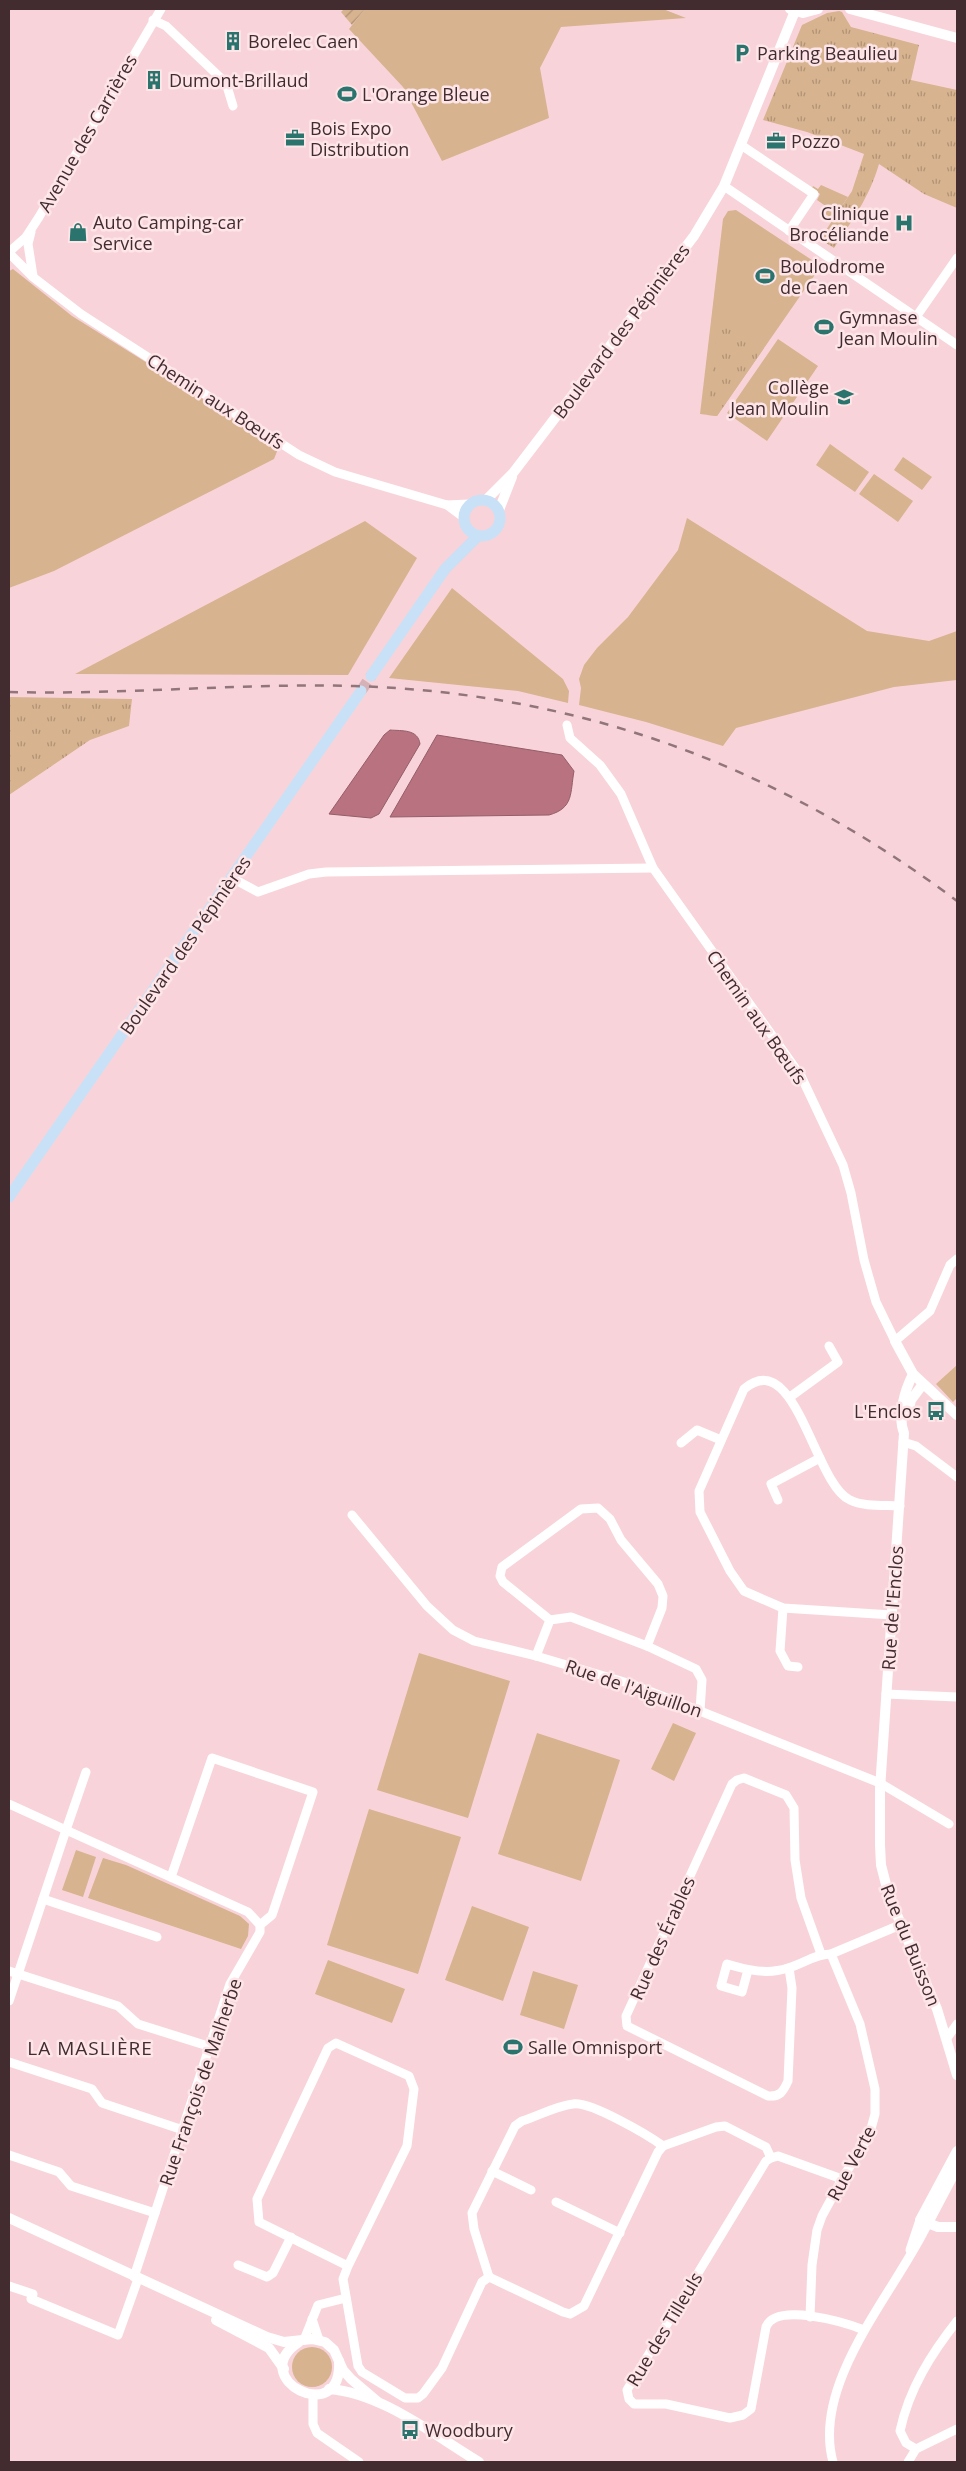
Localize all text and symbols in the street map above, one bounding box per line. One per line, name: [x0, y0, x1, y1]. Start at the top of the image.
place label: Borelec Caen: [248, 29, 358, 53]
building icon: Borelec Caen: [222, 30, 244, 52]
place label: Parking Beaulieu: [757, 41, 898, 65]
parking icon: Parking Beaulieu: [731, 42, 753, 64]
street label: Avenue des Carrières: [32, 50, 142, 216]
place label: Dumont-Brillaud: [169, 68, 309, 92]
building icon: Dumont-Brillaud: [143, 69, 165, 91]
place label: L'Orange Bleue: [362, 82, 490, 106]
sports icon: L'Orange Bleue: [336, 83, 358, 105]
place label: Bois Expo Distribution: [310, 116, 409, 161]
office icon: Bois Expo Distribution: [284, 127, 306, 149]
place label: Pozzo: [791, 129, 840, 153]
office icon: Pozzo: [765, 130, 787, 152]
place label: Clinique Brocéliande: [789, 201, 889, 246]
place label: Auto Camping-car Service: [93, 210, 244, 255]
hospital icon: Clinique Brocéliande: [893, 212, 915, 234]
shop icon: Auto Camping-car Service: [67, 221, 89, 243]
street label: Boulevard des Pépinières: [547, 239, 695, 423]
place label: Boulodrome de Caen: [780, 254, 885, 299]
sports icon: Boulodrome de Caen: [754, 265, 776, 287]
place label: Gymnase Jean Moulin: [837, 305, 938, 350]
sports icon: Gymnase Jean Moulin: [813, 316, 835, 338]
street label: Chemin aux Bœufs: [143, 348, 289, 454]
place label: Collège Jean Moulin: [728, 375, 829, 420]
school or university icon: Collège Jean Moulin: [833, 386, 855, 408]
street label: Boulevard des Pépinières: [114, 851, 256, 1039]
street label: Chemin aux Bœufs: [702, 945, 812, 1089]
place label: L'Enclos: [854, 1399, 921, 1423]
bus stop icon: L'Enclos: [925, 1400, 947, 1422]
street label: Rue de l'Enclos: [876, 1545, 908, 1671]
street label: Rue de l'Aiguillon: [562, 1653, 706, 1723]
street label: Rue des Érables: [624, 1872, 700, 2004]
street label: Rue du Buisson: [876, 1880, 946, 2010]
street label: Rue François de Malherbe: [153, 1975, 247, 2189]
district label: LA MASLIÈRE: [27, 2035, 153, 2061]
place label: Salle Omnisport: [528, 2035, 662, 2059]
sports icon: Salle Omnisport: [502, 2036, 524, 2058]
street label: Rue Verte: [821, 2121, 881, 2205]
street label: Rue des Tilleuls: [620, 2267, 708, 2391]
place label: Woodbury: [425, 2418, 514, 2442]
bus stop icon: Woodbury: [399, 2419, 421, 2441]

